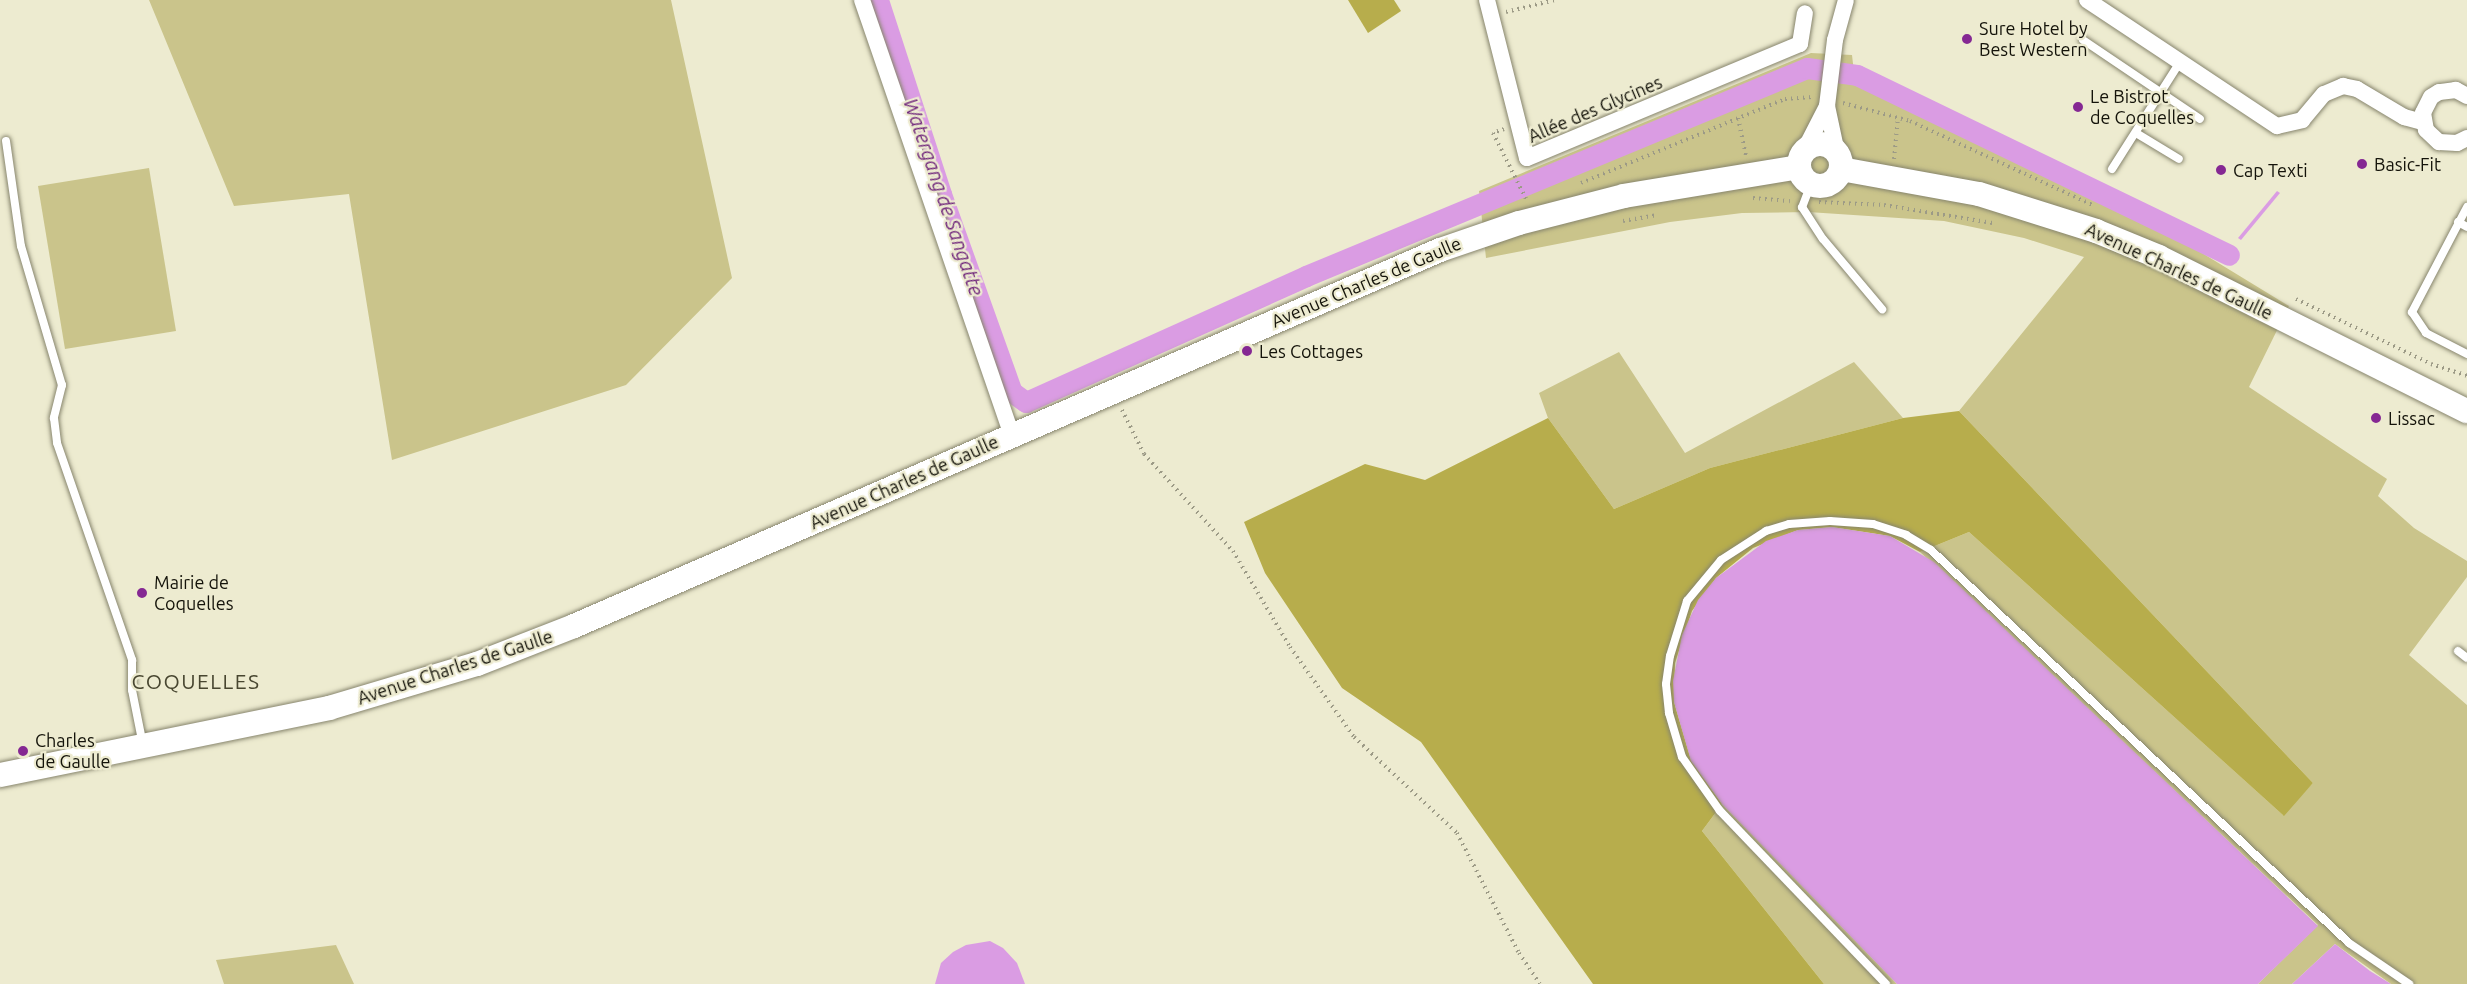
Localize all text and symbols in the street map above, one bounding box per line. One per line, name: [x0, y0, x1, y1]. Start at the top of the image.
place label: Sure Hotel by Best Western: [1979, 18, 2088, 60]
marker: Sure Hotel by Best Western: [1960, 32, 1974, 46]
street label: Allée des Glycines: [1525, 71, 1665, 147]
place label: Le Bistrot de Coquelles: [2090, 86, 2194, 128]
water label: Watergang de Sangatte: [899, 95, 989, 299]
marker: Le Bistrot de Coquelles: [2071, 100, 2085, 114]
place label: Basic-Fit: [2374, 153, 2441, 175]
marker: Basic-Fit: [2355, 157, 2369, 171]
place label: Cap Texti: [2233, 159, 2308, 181]
marker: Cap Texti: [2214, 163, 2228, 177]
street label: Avenue Charles de Gaulle: [2082, 218, 2276, 324]
street label: Avenue Charles de Gaulle: [1268, 232, 1464, 332]
place label: Les Cottages: [1259, 340, 1363, 362]
marker: Les Cottages: [1240, 344, 1254, 358]
place label: Lissac: [2388, 407, 2435, 429]
marker: Lissac: [2369, 411, 2383, 425]
street label: Avenue Charles de Gaulle: [806, 431, 1002, 533]
place label: Mairie de Coquelles: [154, 572, 233, 614]
marker: Mairie de Coquelles: [135, 586, 149, 600]
street label: Avenue Charles de Gaulle: [355, 625, 555, 709]
district label: COQUELLES: [131, 668, 261, 694]
place label: Charles de Gaulle: [35, 730, 110, 772]
marker: Charles de Gaulle: [16, 744, 30, 758]

